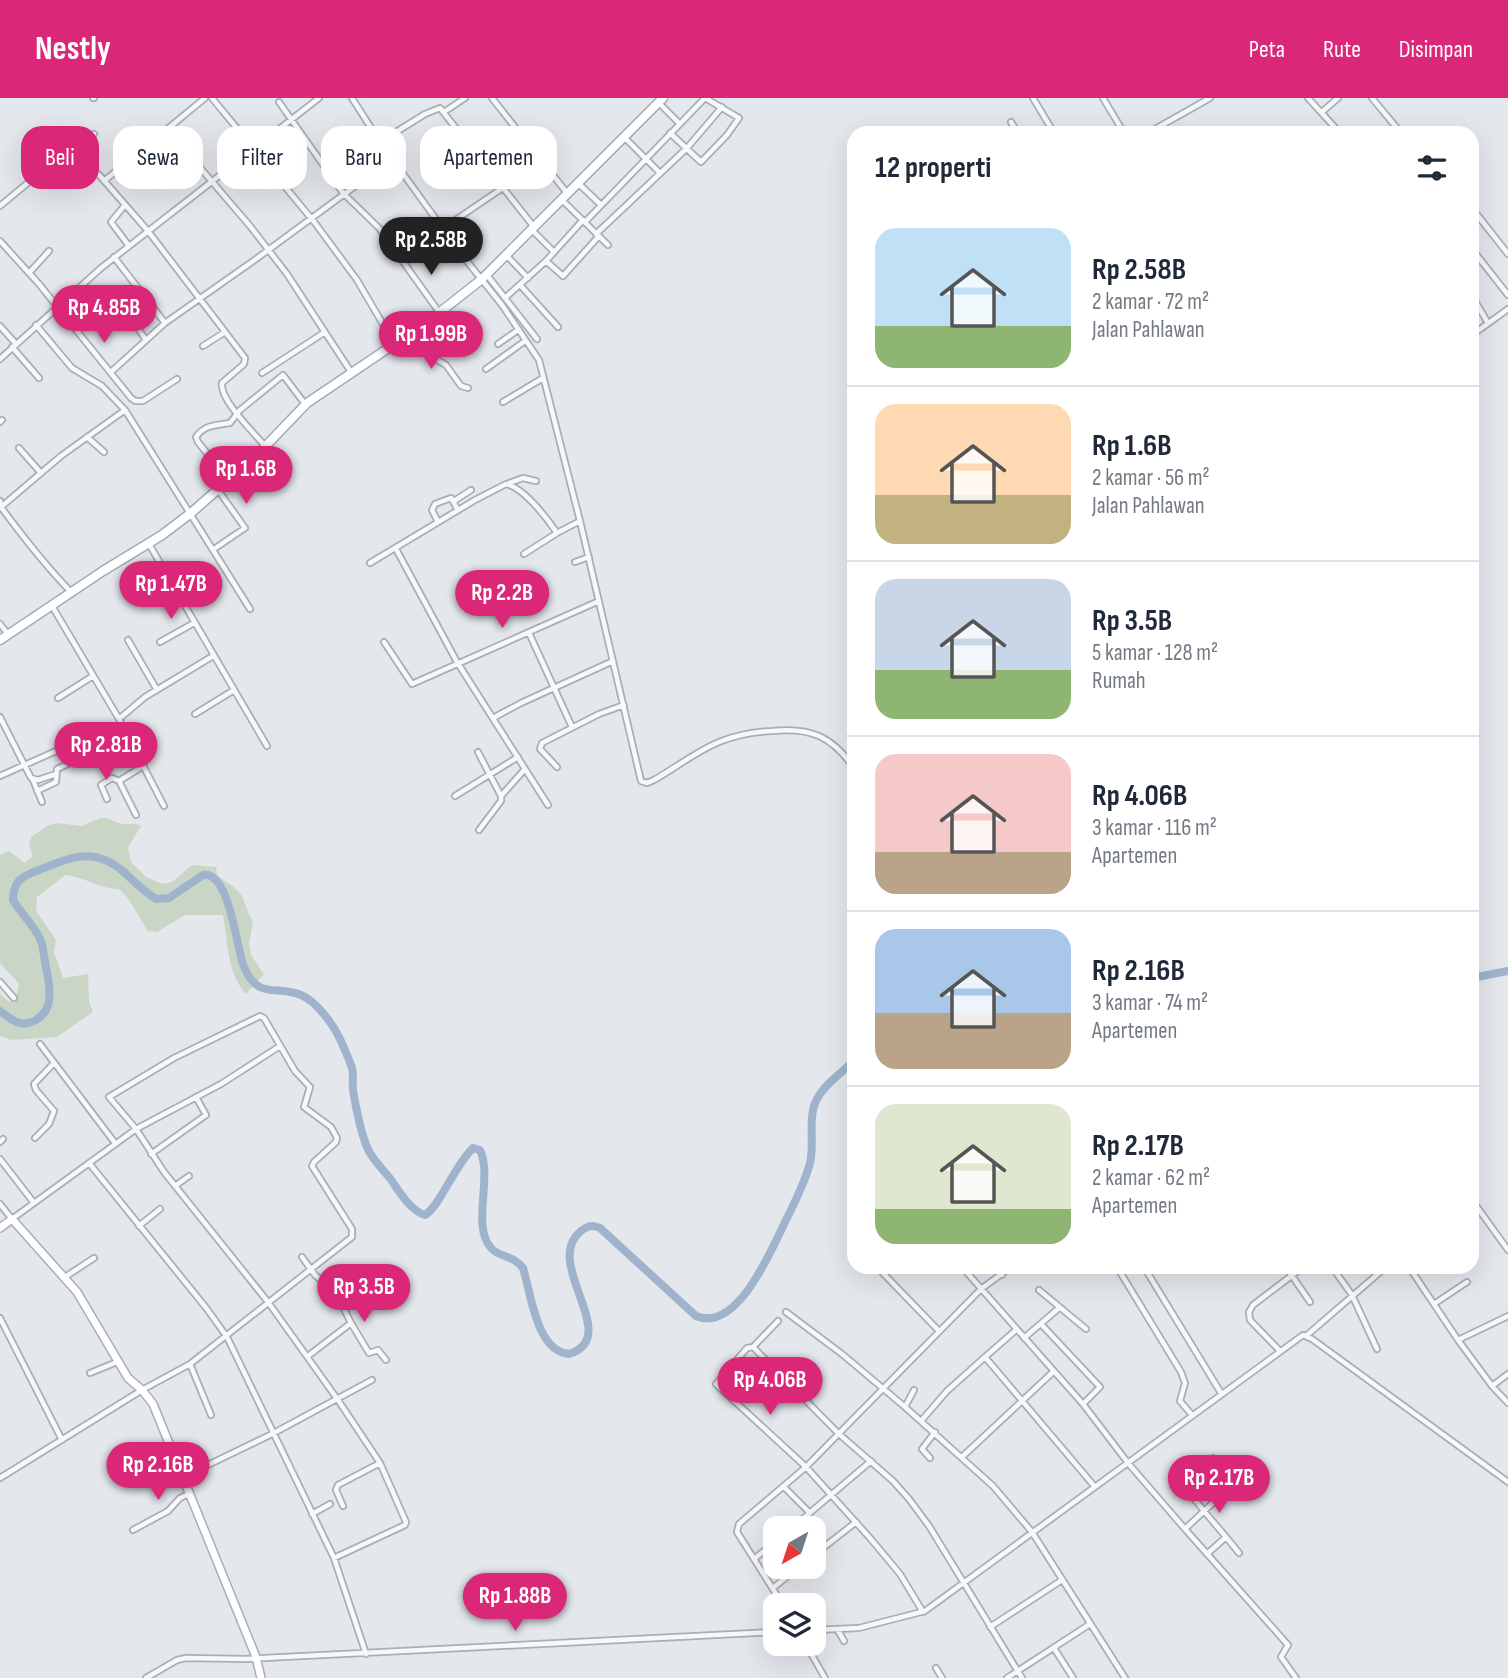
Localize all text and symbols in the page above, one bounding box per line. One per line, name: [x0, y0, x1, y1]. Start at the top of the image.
text: Nestly: [35, 29, 111, 69]
text: Peta: [1249, 35, 1285, 64]
text: Rute: [1323, 35, 1361, 64]
text: Disimpan: [1399, 35, 1473, 64]
chip: Beli: [21, 126, 99, 189]
chip: Sewa: [113, 126, 203, 189]
chip: Filter: [217, 126, 307, 189]
chip: Baru: [321, 126, 406, 189]
chip: Apartemen: [420, 126, 557, 189]
icon: filters: [1413, 149, 1451, 187]
text: 12 properti: [875, 150, 991, 186]
pin: Rp 2.58B: [359, 218, 503, 277]
text: Rp 2.58B: [395, 226, 467, 254]
text: Rp 2.58B: [1092, 252, 1186, 288]
icon: home: [931, 256, 1015, 340]
pin: Rp 4.85B: [32, 286, 176, 345]
text: 2 kamar · 72 m²: [1092, 288, 1209, 316]
text: Rp 4.85B: [68, 294, 140, 322]
pin: Rp 1.99B: [359, 312, 503, 371]
text: Jalan Pahlawan: [1092, 316, 1205, 344]
text: Rp 1.99B: [395, 320, 467, 348]
text: Rp 1.6B: [1092, 428, 1171, 464]
icon: home: [931, 432, 1015, 516]
pin: Rp 1.6B: [181, 446, 311, 506]
text: Rp 1.6B: [216, 455, 276, 483]
text: 2 kamar · 56 m²: [1092, 464, 1210, 492]
text: Jalan Pahlawan: [1092, 492, 1205, 520]
pin: Rp 1.47B: [99, 561, 243, 621]
text: Rp 1.47B: [135, 570, 207, 598]
pin: Rp 2.2B: [437, 570, 567, 630]
text: Rp 2.2B: [471, 579, 533, 607]
text: Rp 3.5B: [1092, 603, 1172, 639]
icon: home: [931, 607, 1015, 691]
text: 5 kamar · 128 m²: [1092, 639, 1218, 667]
text: Rumah: [1092, 667, 1146, 695]
pin: Rp 2.81B: [34, 722, 178, 782]
text: Rp 2.81B: [70, 731, 142, 759]
text: Rp 4.06B: [1092, 778, 1187, 814]
icon: home: [931, 782, 1015, 866]
text: 3 kamar · 116 m²: [1092, 814, 1217, 842]
text: Apartemen: [1092, 842, 1177, 870]
text: Rp 2.16B: [1092, 953, 1185, 989]
icon: home: [931, 957, 1015, 1041]
text: 3 kamar · 74 m²: [1092, 989, 1208, 1017]
text: Apartemen: [1092, 1017, 1177, 1045]
text: Rp 2.17B: [1092, 1128, 1184, 1164]
icon: home: [931, 1132, 1015, 1216]
text: 2 kamar · 62 m²: [1092, 1164, 1210, 1192]
text: Apartemen: [1092, 1192, 1177, 1220]
pin: Rp 3.5B: [299, 1264, 429, 1324]
text: Rp 3.5B: [333, 1273, 395, 1301]
pin: Rp 4.06B: [698, 1358, 842, 1417]
text: Rp 4.06B: [734, 1366, 806, 1394]
pin: Rp 2.16B: [86, 1442, 230, 1502]
text: Rp 2.16B: [122, 1451, 194, 1479]
pin: Rp 2.17B: [1147, 1456, 1291, 1515]
text: Rp 2.17B: [1184, 1464, 1254, 1492]
north arrow: [763, 1516, 826, 1578]
map controls: [763, 1516, 826, 1656]
pin: Rp 1.88B: [443, 1574, 587, 1633]
text: Rp 1.88B: [479, 1582, 551, 1610]
button: layers: [763, 1593, 826, 1656]

